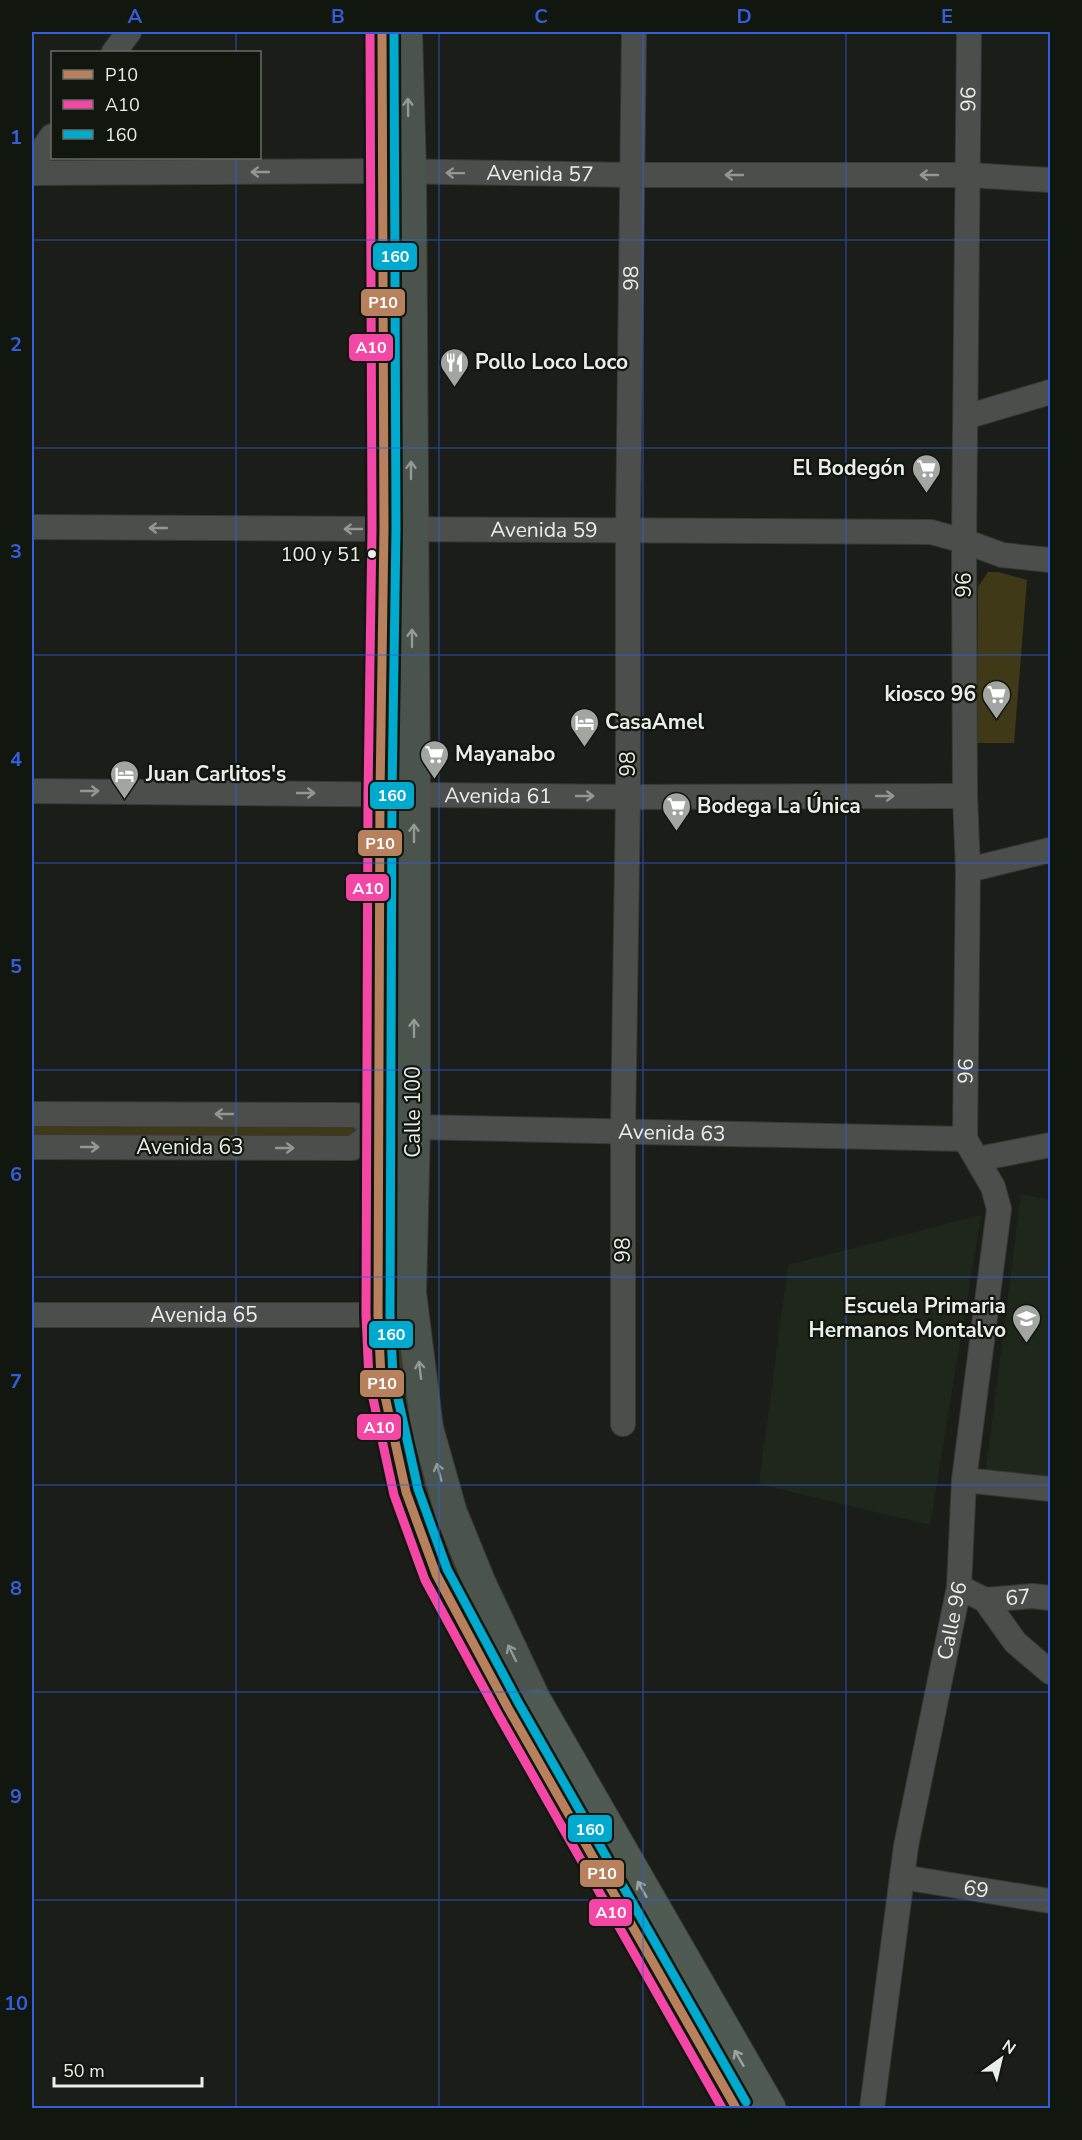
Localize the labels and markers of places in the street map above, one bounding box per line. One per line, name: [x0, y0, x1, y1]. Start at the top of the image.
restaurant icon: Pollo Loco Loco: [438, 346, 470, 388]
place label: Pollo Loco Loco: [475, 348, 628, 376]
supermarket icon: El Bodegón: [910, 452, 942, 494]
place label: El Bodegón: [793, 454, 905, 482]
place label: 100 y 51: [280, 541, 361, 568]
marker: 100 y 51: [366, 548, 378, 560]
supermarket icon: kiosco 96: [981, 678, 1013, 720]
place label: kiosco 96: [884, 680, 976, 708]
hotel icon: CasaAmel: [568, 706, 600, 748]
place label: CasaAmel: [605, 708, 705, 736]
supermarket icon: Mayanabo: [418, 738, 450, 780]
place label: Mayanabo: [455, 740, 555, 768]
hotel icon: Juan Carlitos's: [109, 758, 141, 800]
place label: Juan Carlitos's: [145, 760, 286, 788]
supermarket icon: Bodega La Única: [660, 790, 692, 832]
place label: Bodega La Única: [697, 792, 861, 820]
place label: Escuela Primaria Hermanos Montalvo: [808, 1292, 1006, 1344]
school or university icon: Escuela Primaria Hermanos Montalvo: [1011, 1302, 1043, 1344]

